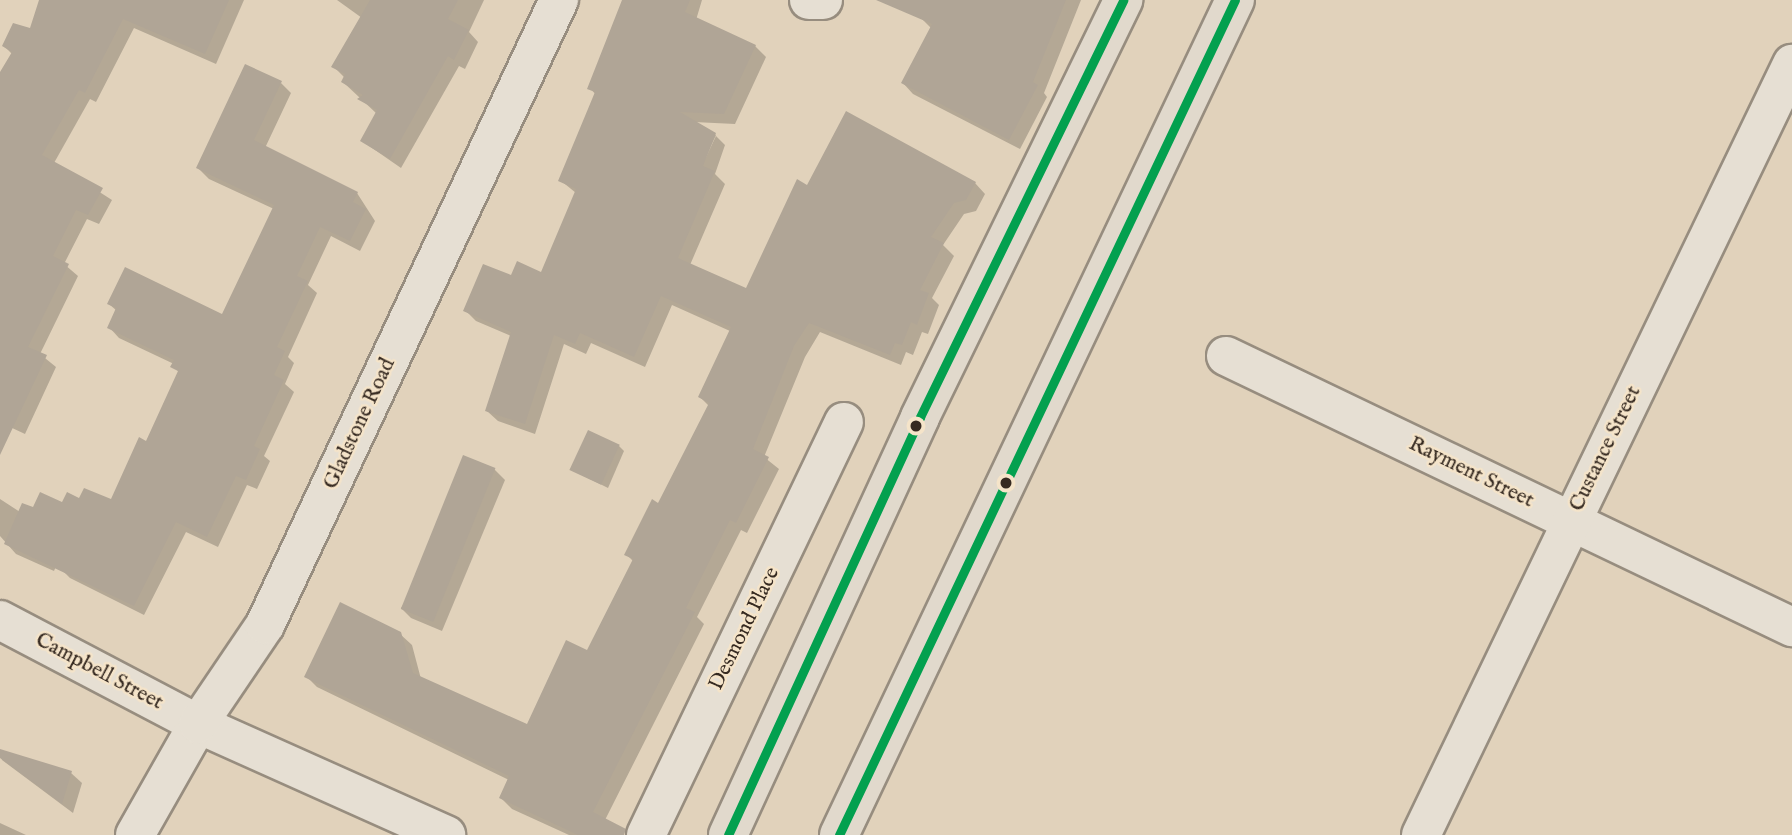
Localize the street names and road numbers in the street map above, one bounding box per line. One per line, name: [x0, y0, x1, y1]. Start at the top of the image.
street label: Gladstone Road: [319, 355, 401, 493]
street label: Custance Street: [1565, 382, 1647, 516]
street label: Rayment Street: [1404, 432, 1538, 514]
street label: Desmond Place: [704, 563, 786, 695]
street label: Campbell Street: [31, 628, 167, 716]

